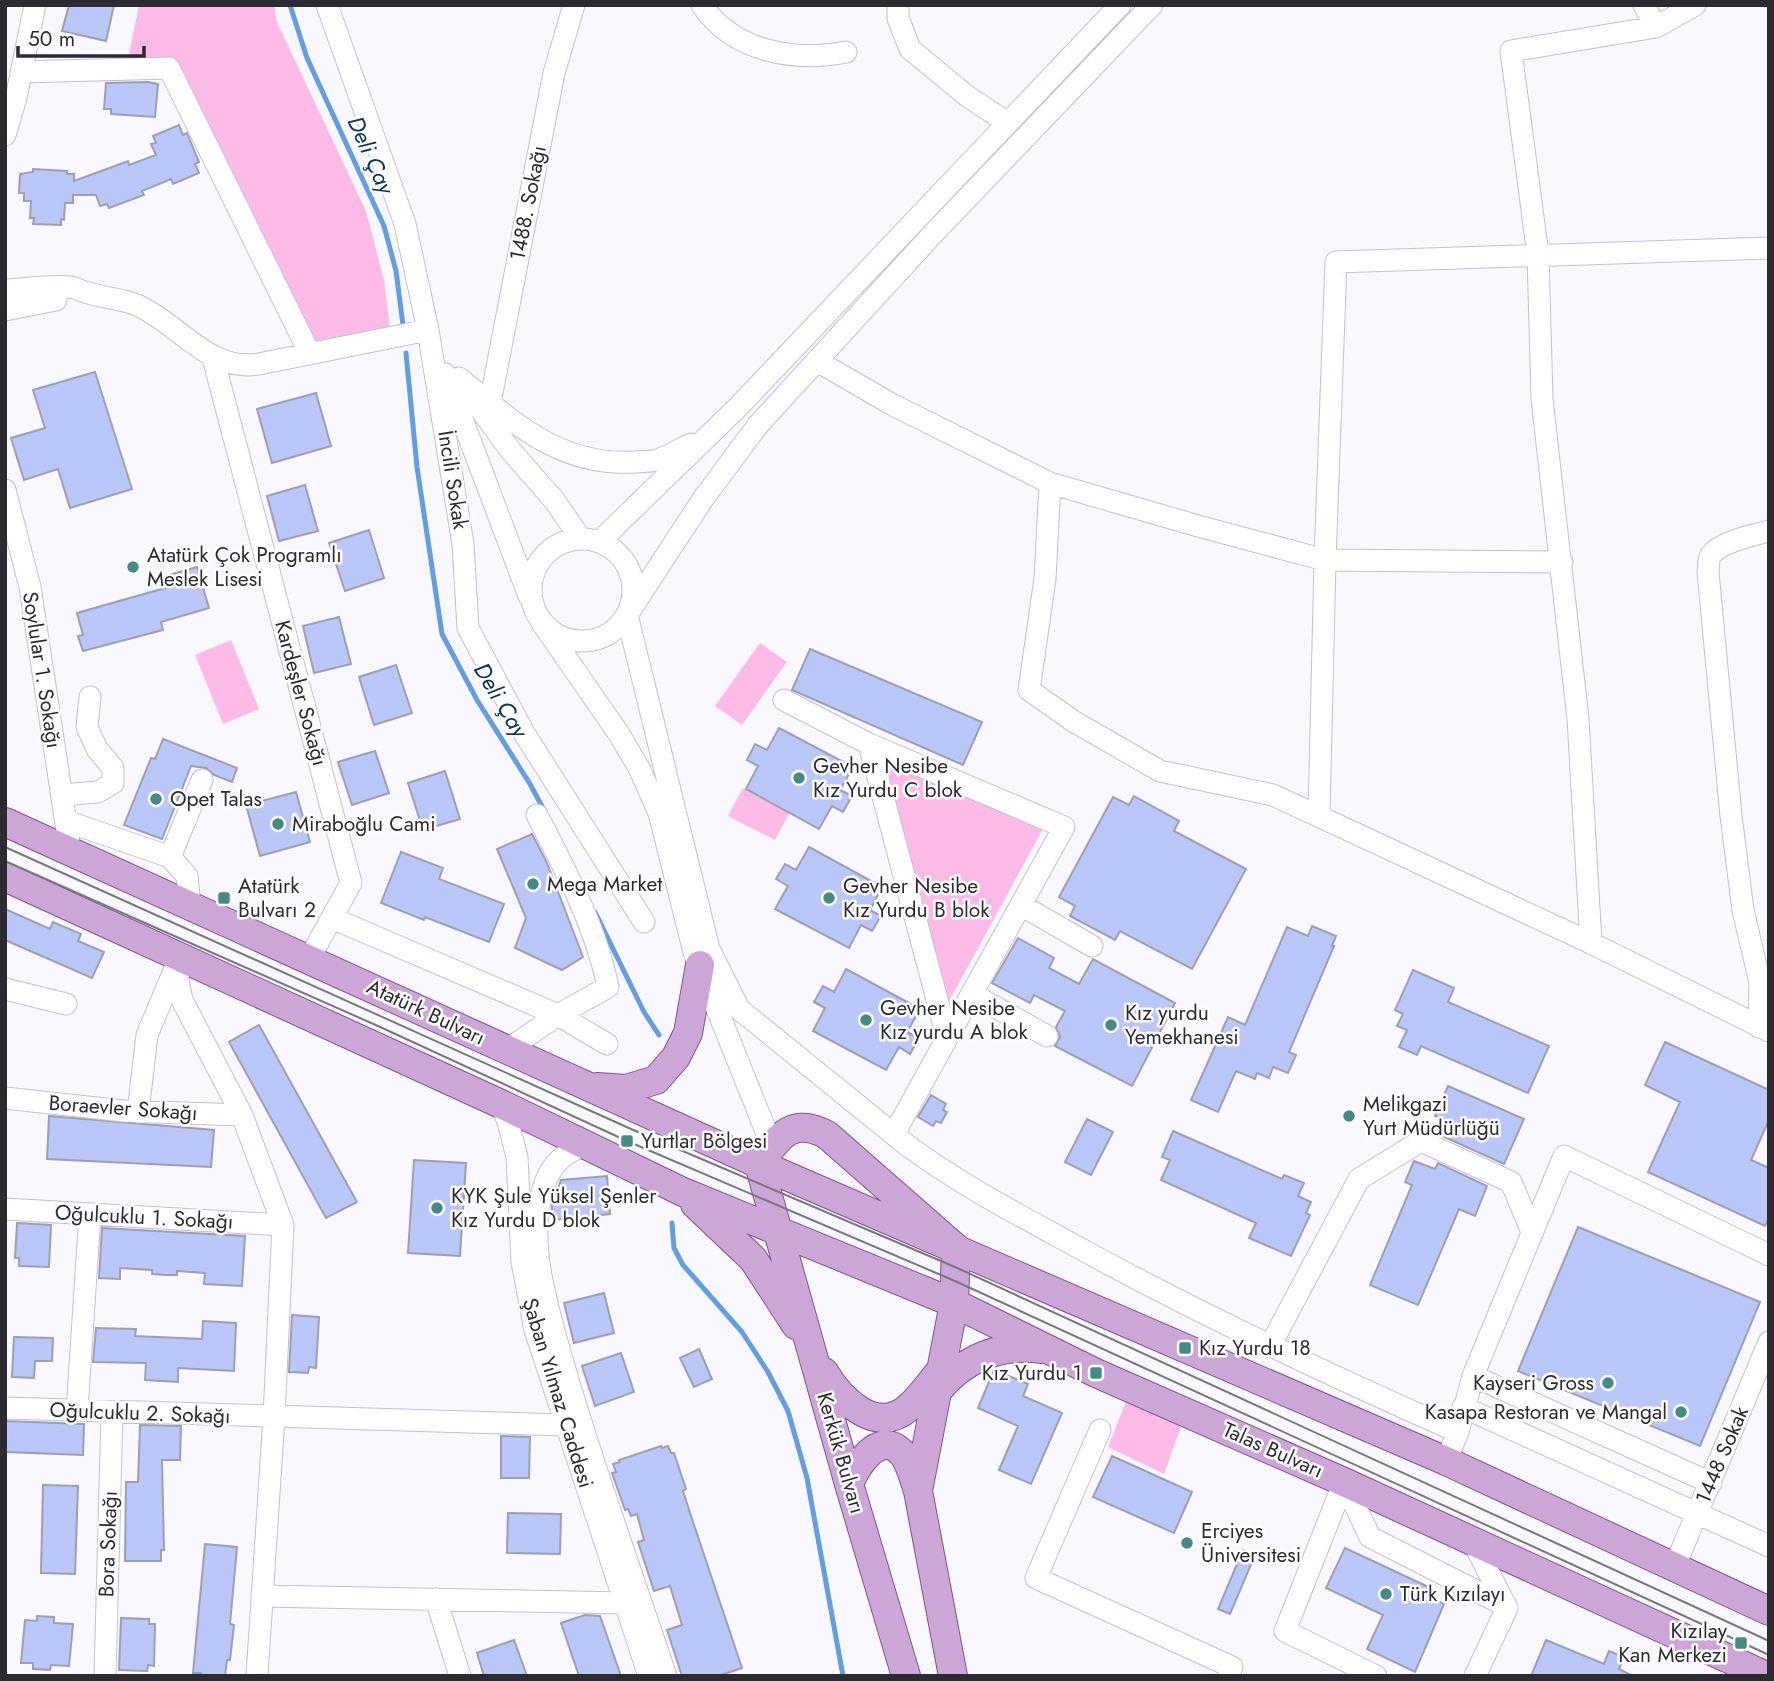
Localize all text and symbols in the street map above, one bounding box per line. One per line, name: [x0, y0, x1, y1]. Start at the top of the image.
scale bar: [18, 14, 144, 58]
text: 50 m: [28, 24, 75, 54]
water label: Deli Çay: [339, 111, 404, 201]
street label: 1488. Sokağı: [502, 143, 554, 263]
street label: İncili Sokak: [430, 428, 476, 532]
place label: Atatürk Çok Programlı Meslek Lisesi: [147, 540, 342, 594]
marker: Atatürk Çok Programlı Meslek Lisesi: [125, 559, 141, 575]
street label: Soylular 1. Sokağı: [15, 590, 69, 750]
street label: Kardeşler Sokağı: [267, 617, 335, 769]
water label: Deli Çay: [465, 656, 538, 746]
place label: Gevher Nesibe Kız Yurdu C blok: [813, 751, 963, 805]
marker: Gevher Nesibe Kız Yurdu C blok: [791, 770, 807, 786]
place label: Opet Talas: [170, 784, 262, 814]
marker: Opet Talas: [148, 791, 164, 807]
place label: Miraboğlu Cami: [292, 809, 436, 839]
marker: Miraboğlu Cami: [270, 816, 286, 832]
place label: Mega Market: [547, 869, 662, 899]
place label: Atatürk Bulvarı 2: [238, 871, 316, 925]
place label: Gevher Nesibe Kız Yurdu B blok: [843, 871, 990, 925]
marker: Mega Market: [525, 876, 541, 892]
marker: Atatürk Bulvarı 2: [216, 890, 232, 906]
marker: Gevher Nesibe Kız Yurdu B blok: [821, 890, 837, 906]
street label: Atatürk Bulvarı: [362, 971, 490, 1053]
place label: Gevher Nesibe Kız yurdu A blok: [880, 993, 1028, 1047]
place label: Kız yurdu Yemekhanesi: [1125, 998, 1239, 1052]
marker: Gevher Nesibe Kız yurdu A blok: [858, 1012, 874, 1028]
marker: Kız yurdu Yemekhanesi: [1103, 1017, 1119, 1033]
street label: Boraevler Sokağı: [48, 1088, 198, 1128]
place label: Melikgazi Yurt Müdürlüğü: [1363, 1089, 1500, 1143]
marker: Melikgazi Yurt Müdürlüğü: [1341, 1108, 1357, 1124]
place label: Yurtlar Bölgesi: [641, 1126, 768, 1156]
marker: Yurtlar Bölgesi: [619, 1133, 635, 1149]
place label: KYK Şule Yüksel Şenler Kız Yurdu D blok: [451, 1181, 657, 1235]
street label: Oğulcuklu 1. Sokağı: [54, 1197, 234, 1237]
marker: KYK Şule Yüksel Şenler Kız Yurdu D blok: [429, 1200, 445, 1216]
street label: Şaban Yılmaz Caddesi: [515, 1294, 601, 1492]
place label: Kız Yurdu 18: [1199, 1333, 1311, 1363]
marker: Kız Yurdu 18: [1177, 1340, 1193, 1356]
place label: Kız Yurdu 1: [982, 1358, 1082, 1388]
marker: Kız Yurdu 1: [1088, 1365, 1104, 1381]
place label: Kayseri Gross: [1473, 1368, 1594, 1398]
marker: Kayseri Gross: [1600, 1375, 1616, 1391]
street label: Kerkük Bulvarı: [809, 1389, 873, 1517]
street label: Oğulcuklu 2. Sokağı: [49, 1395, 231, 1431]
place label: Kasapa Restoran ve Mangal: [1425, 1397, 1667, 1427]
street label: 1448 Sokak: [1688, 1401, 1756, 1508]
marker: Kasapa Restoran ve Mangal: [1673, 1404, 1689, 1420]
street label: Talas Bulvarı: [1218, 1415, 1328, 1485]
street label: Bora Sokağı: [91, 1490, 125, 1598]
place label: Erciyes Üniversitesi: [1201, 1516, 1301, 1570]
marker: Erciyes Üniversitesi: [1179, 1535, 1195, 1551]
place label: Türk Kızılayı: [1400, 1579, 1506, 1609]
marker: Türk Kızılayı: [1378, 1586, 1394, 1602]
place label: Kızılay Kan Merkezi: [1618, 1616, 1728, 1670]
marker: Kızılay Kan Merkezi: [1733, 1635, 1749, 1651]

